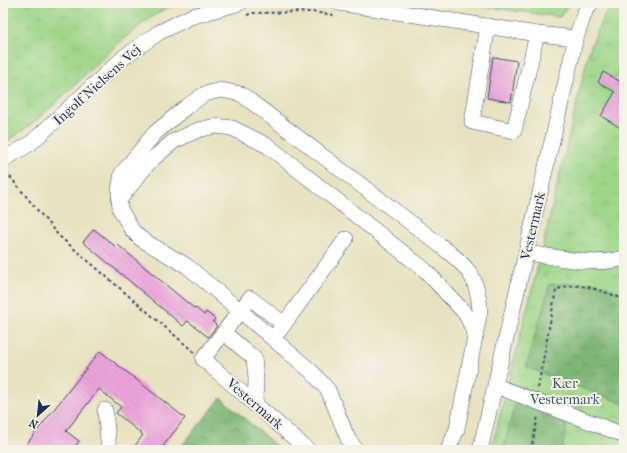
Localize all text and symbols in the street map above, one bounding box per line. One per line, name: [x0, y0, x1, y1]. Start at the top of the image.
street label: Ingolf Nielsens Vej: [50, 41, 144, 129]
street label: Vestermark: [517, 189, 549, 263]
street label: Vestermark: [222, 374, 287, 434]
park label: Kær Vestermark: [529, 375, 601, 408]
north arrow: [18, 395, 58, 435]
text: N: [26, 415, 40, 431]

